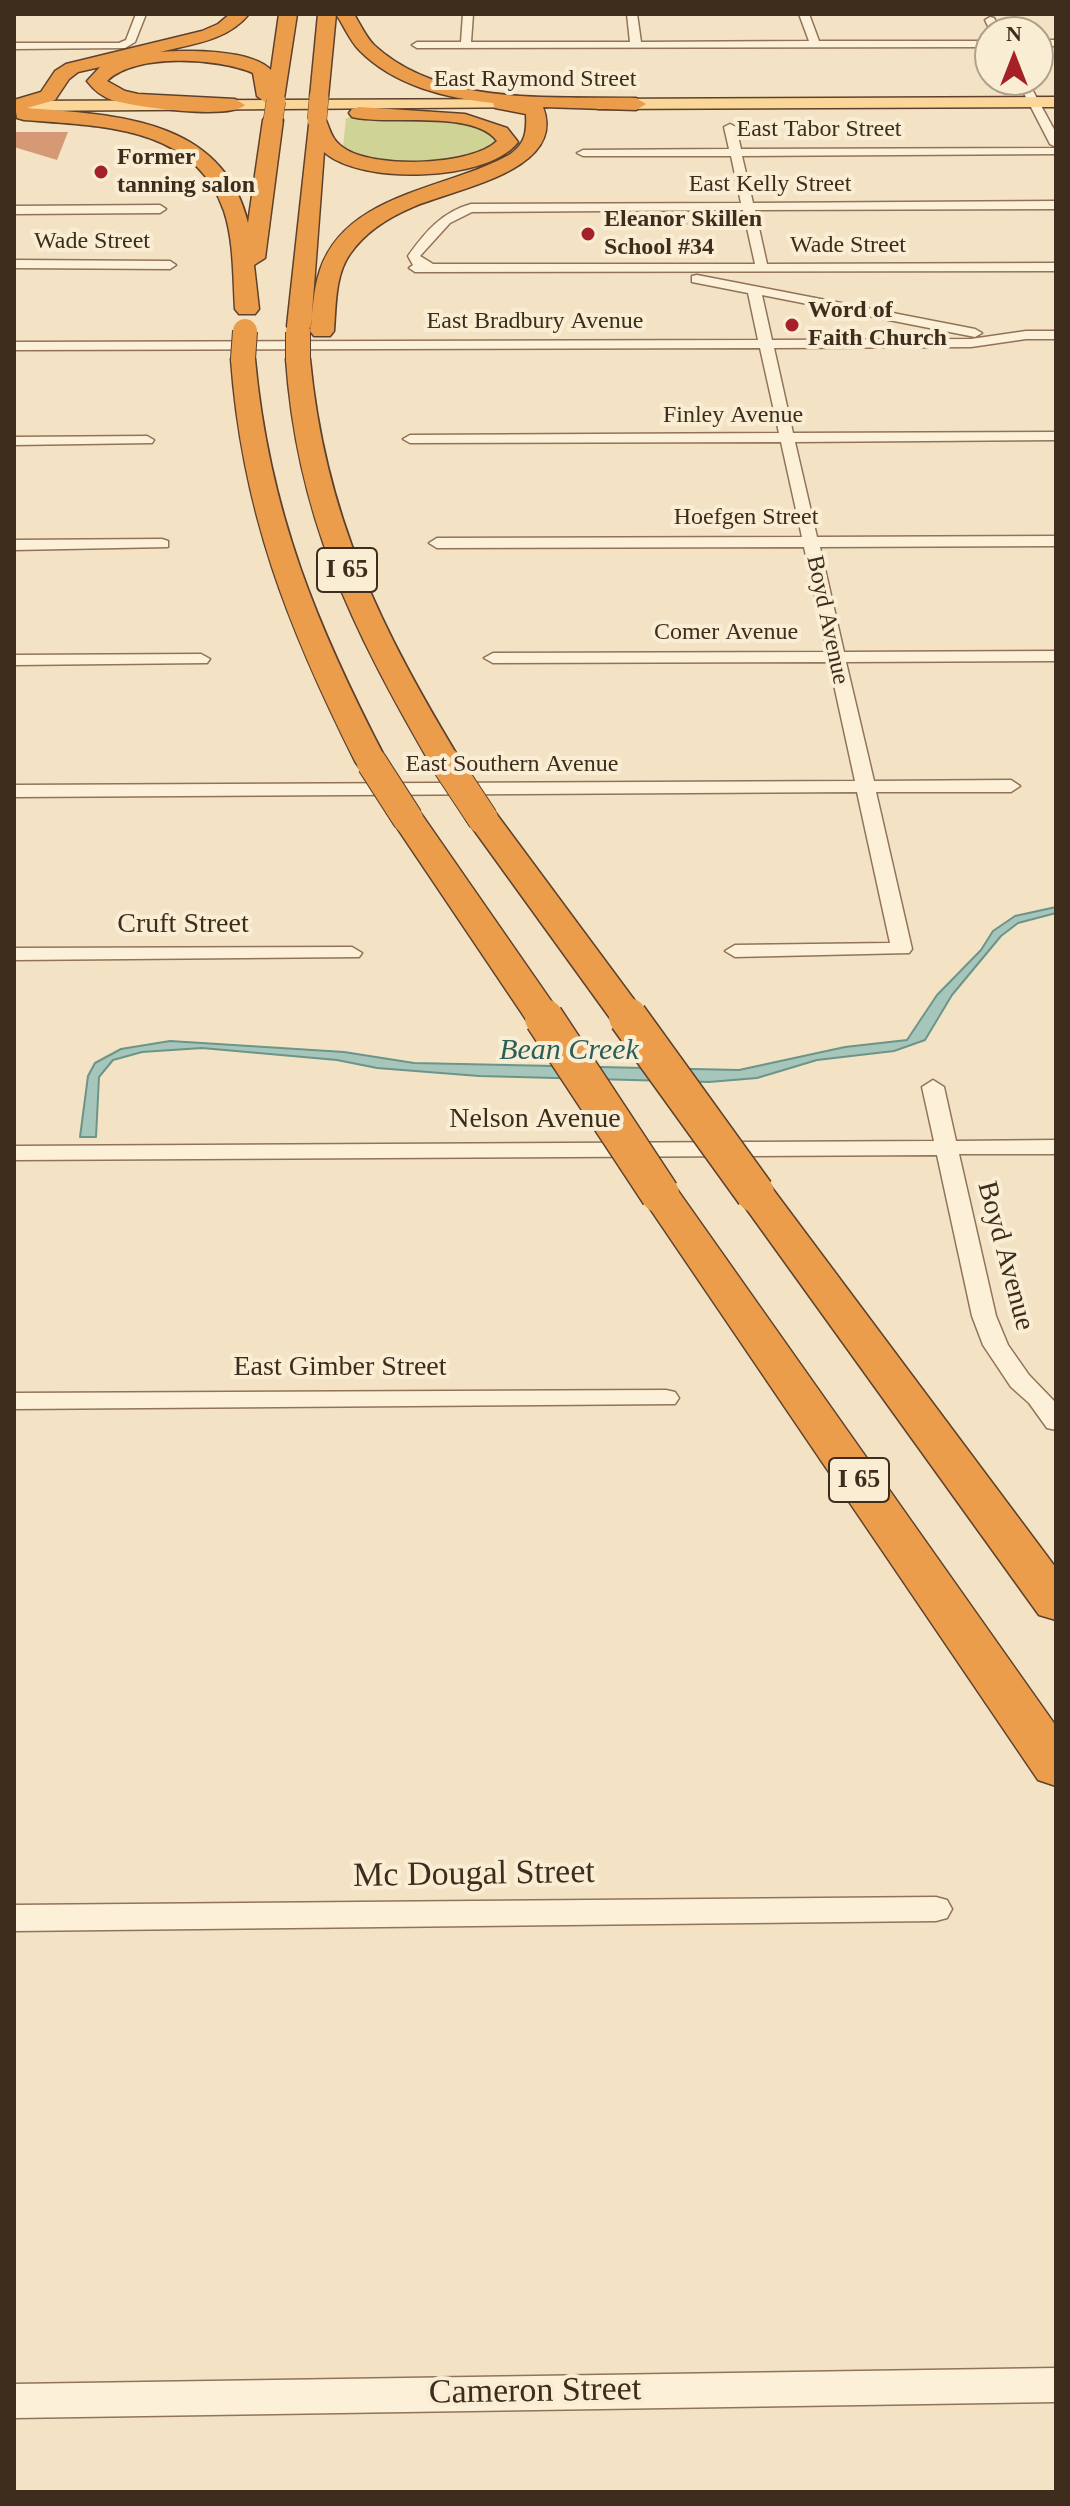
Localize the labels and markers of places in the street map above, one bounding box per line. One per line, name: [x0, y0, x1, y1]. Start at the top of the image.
place label: Former tanning salon: [117, 144, 255, 200]
marker: Former tanning salon: [92, 163, 110, 181]
place label: Eleanor Skillen School #34: [604, 206, 762, 262]
marker: Eleanor Skillen School #34: [579, 225, 597, 243]
place label: Word of Faith Church: [808, 297, 947, 353]
marker: Word of Faith Church: [783, 316, 801, 334]

